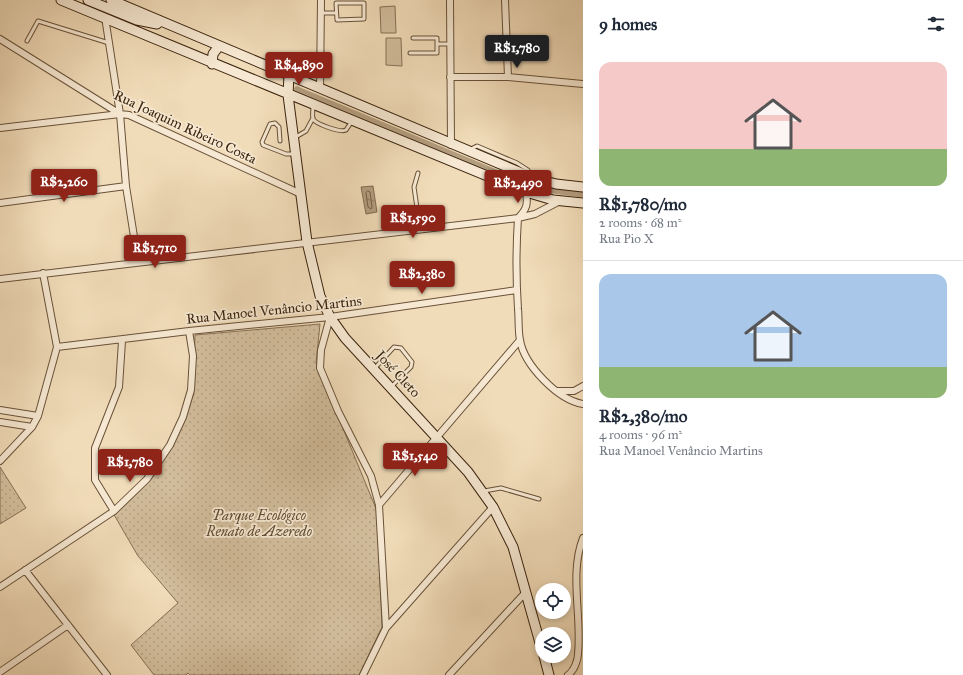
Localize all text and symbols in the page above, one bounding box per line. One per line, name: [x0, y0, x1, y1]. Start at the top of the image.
icon: filters: [925, 13, 947, 35]
text: 9 homes: [599, 14, 657, 35]
pin: R$1,780: [480, 35, 554, 69]
text: R$1,780: [494, 40, 540, 56]
pin: R$4,890: [262, 52, 336, 86]
text: R$4,890: [274, 57, 324, 73]
street label: Rua Joaquim Ribeiro Costa: [111, 86, 259, 169]
icon: home: [737, 88, 809, 160]
pin: R$2,260: [27, 169, 101, 203]
pin: R$2,490: [481, 170, 555, 204]
text: R$2,260: [40, 174, 88, 190]
text: R$2,490: [493, 175, 543, 191]
text: R$1,780/mo: [599, 194, 687, 215]
pin: R$1,590: [376, 205, 450, 239]
text: R$1,590: [390, 210, 436, 226]
text: 2 rooms · 68 m²: [599, 215, 681, 231]
text: Rua Pio X: [599, 231, 654, 247]
pin: R$1,710: [118, 235, 192, 269]
text: R$1,710: [133, 240, 177, 256]
pin: R$2,380: [385, 261, 459, 295]
text: R$2,380: [399, 266, 445, 282]
street label: Rua Manoel Venâncio Martins: [185, 292, 363, 328]
icon: home: [737, 300, 809, 372]
street label: José Cleto: [370, 346, 424, 402]
text: R$2,380/mo: [599, 406, 688, 427]
text: 4 rooms · 96 m²: [599, 427, 682, 443]
pin: R$1,540: [378, 443, 452, 477]
text: Rua Manoel Venâncio Martins: [599, 443, 763, 459]
text: R$1,540: [392, 448, 438, 464]
pin: R$1,780: [93, 449, 167, 483]
text: R$1,780: [107, 454, 153, 470]
park label: Parque Ecológico Renato de Azeredo: [205, 507, 312, 540]
map controls: [535, 583, 571, 663]
button: locate: [535, 583, 571, 619]
button: layers: [535, 627, 571, 663]

